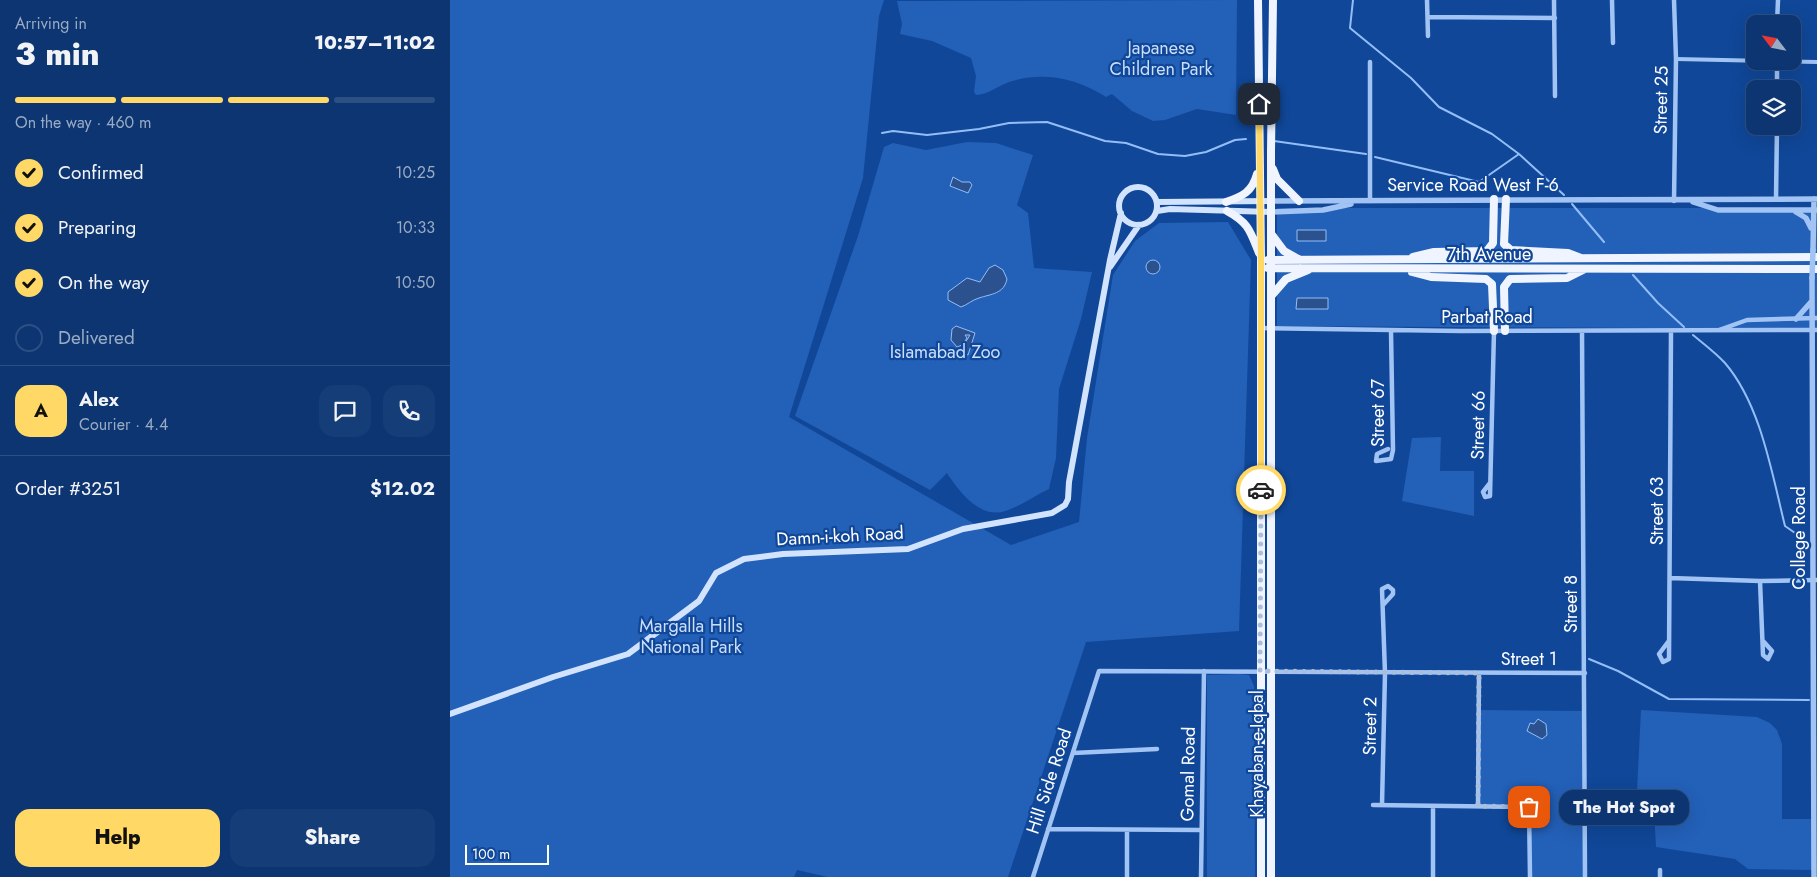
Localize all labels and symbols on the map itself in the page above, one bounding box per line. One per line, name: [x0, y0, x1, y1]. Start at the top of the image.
north arrow: [1746, 15, 1801, 70]
park label: Japanese Children Park: [1110, 35, 1213, 82]
street label: Street 25: [1647, 65, 1675, 135]
pin: [1238, 83, 1280, 125]
street label: Service Road West F-6: [1387, 172, 1559, 198]
street label: 7th Avenue: [1447, 241, 1531, 267]
street label: Parbat Road: [1441, 304, 1533, 330]
park label: Islamabad Zoo: [890, 339, 1000, 365]
street label: Street 67: [1365, 378, 1391, 447]
street label: Street 66: [1464, 390, 1492, 460]
courier: [1236, 465, 1286, 515]
street label: Street 63: [1644, 477, 1670, 545]
street label: College Road: [1786, 486, 1812, 590]
street label: Damn-i-koh Road: [776, 520, 904, 552]
street label: Street 8: [1558, 575, 1584, 633]
park label: Margalla Hills National Park: [639, 613, 743, 660]
street label: Street 1: [1501, 646, 1557, 672]
street label: Khayaban-e-Iqbal: [1244, 690, 1270, 818]
street label: Street 2: [1356, 696, 1384, 756]
street label: Hill Side Road: [1020, 725, 1078, 837]
street label: Gomal Road: [1174, 726, 1202, 822]
pin: [1508, 786, 1550, 828]
callout: The Hot Spot: [1559, 790, 1689, 824]
scale bar: [465, 842, 549, 865]

